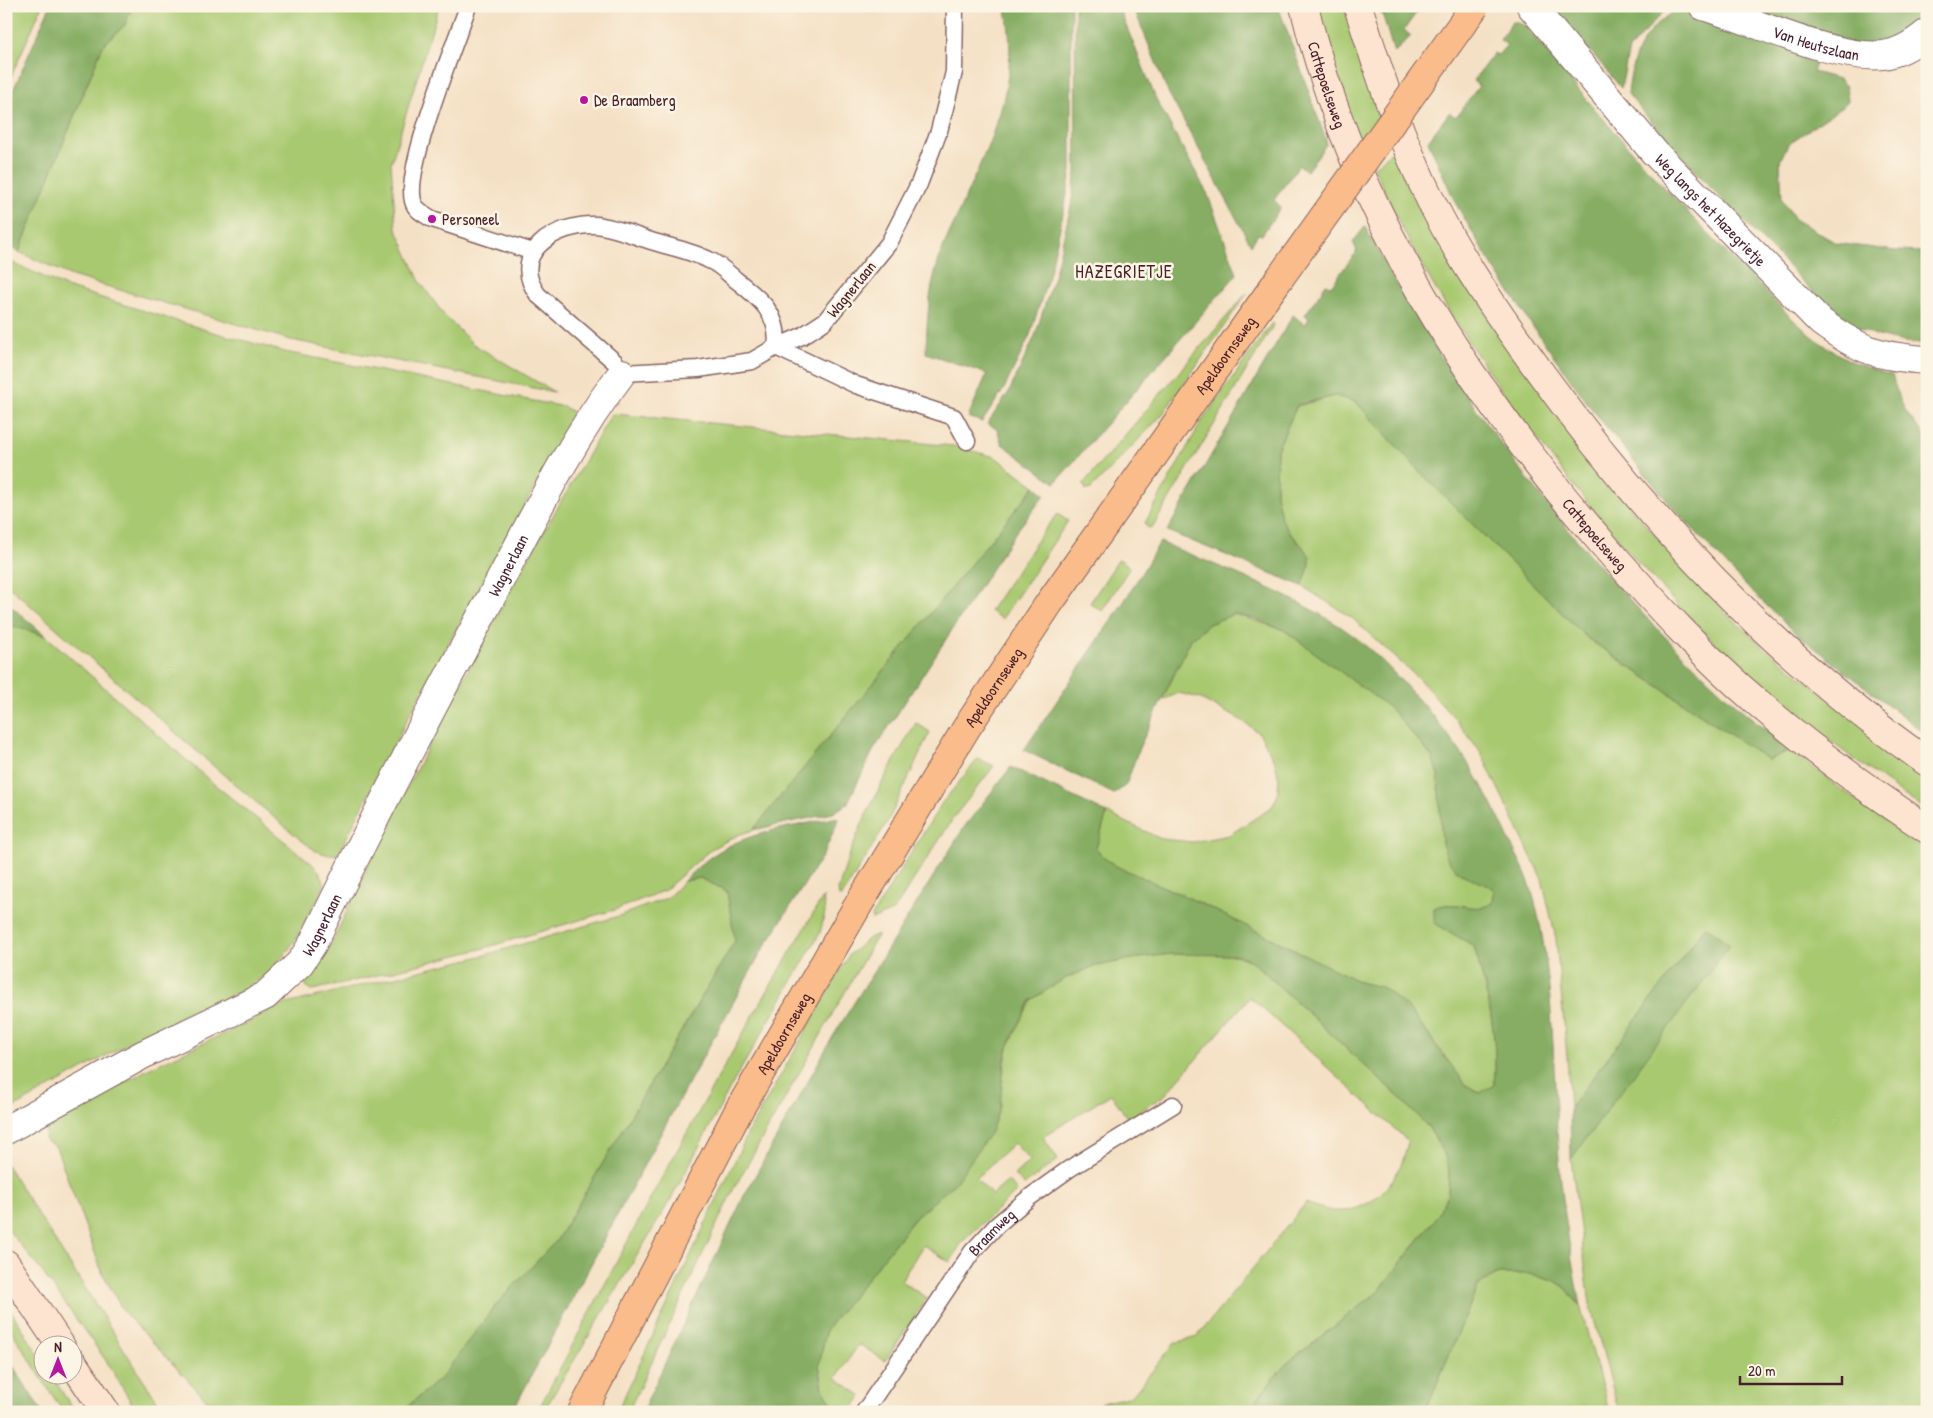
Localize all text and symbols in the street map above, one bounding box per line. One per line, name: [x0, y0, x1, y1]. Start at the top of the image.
street label: Van Heutszlaan: [1770, 20, 1861, 65]
street label: Cattepoelseweg: [1303, 39, 1352, 131]
place label: De Braamberg: [594, 89, 676, 111]
marker: De Braamberg: [578, 94, 590, 106]
street label: Weg langs het Hazegrietje: [1650, 149, 1772, 272]
place label: Personeel: [442, 208, 500, 230]
marker: Personeel: [426, 213, 438, 225]
street label: Wagnerlaan: [821, 256, 881, 322]
district label: HAZEGRIETJE: [1075, 259, 1173, 284]
street label: Apeldoornseweg: [1190, 311, 1261, 399]
street label: Cattepoelseweg: [1557, 493, 1633, 576]
street label: Wagnerlaan: [483, 530, 533, 600]
street label: Apeldoornseweg: [959, 643, 1028, 731]
street label: Wagnerlaan: [297, 890, 347, 960]
street label: Apeldoornseweg: [751, 988, 816, 1078]
street label: Braamweg: [963, 1203, 1020, 1260]
north arrow: [32, 1336, 82, 1386]
text: N: [54, 1337, 62, 1356]
scale bar: [1740, 1353, 1843, 1385]
text: 20 m: [1748, 1360, 1775, 1381]

